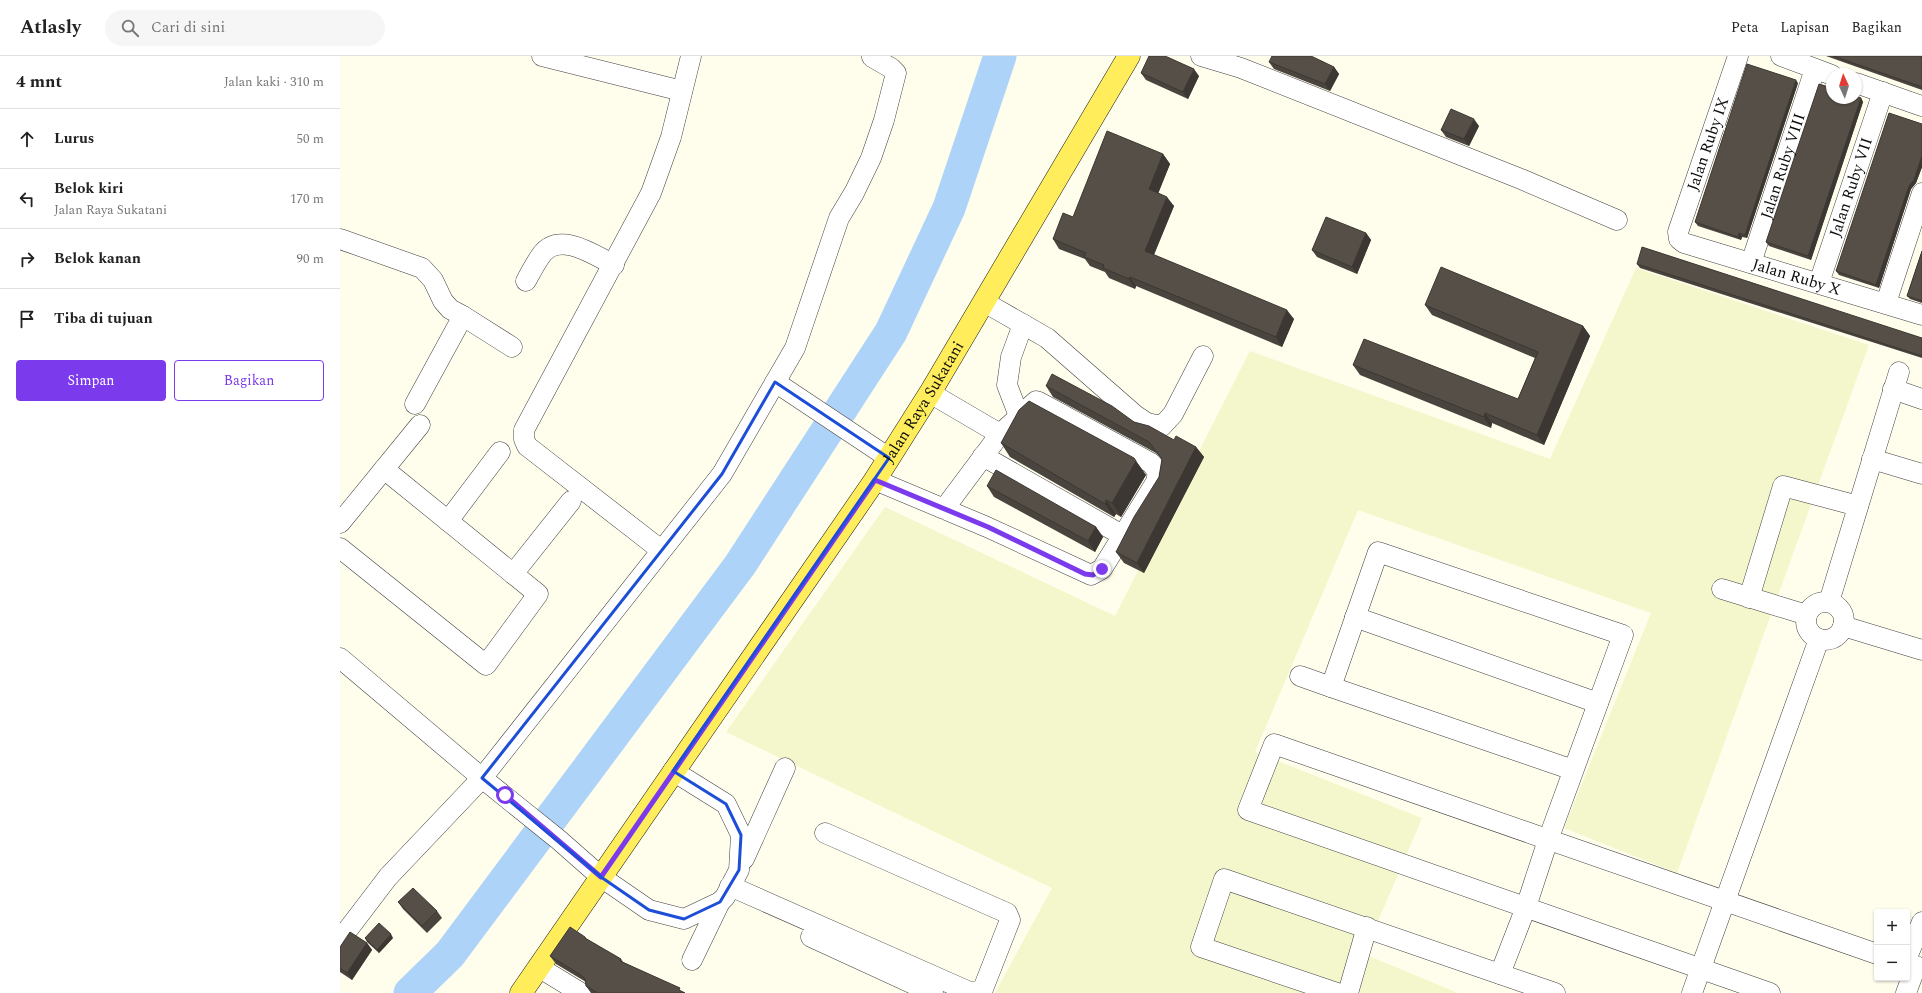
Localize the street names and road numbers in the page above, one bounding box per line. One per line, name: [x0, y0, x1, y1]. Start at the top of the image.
street label: Jalan Ruby IX: [1681, 94, 1735, 194]
street label: Jalan Ruby VIII: [1754, 110, 1812, 222]
street label: Jalan Ruby VII: [1823, 134, 1879, 240]
street label: Jalan Ruby X: [1749, 252, 1844, 302]
street label: Jalan Raya Sukatani: [877, 337, 970, 468]

